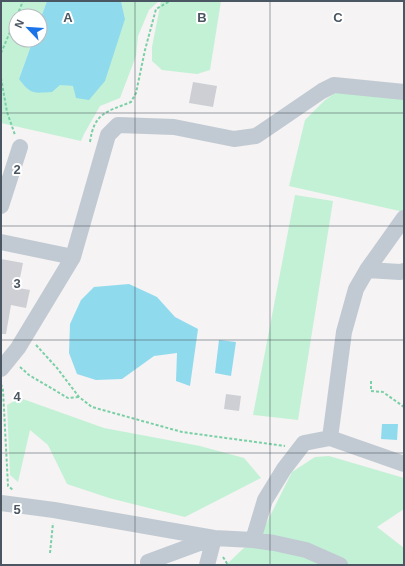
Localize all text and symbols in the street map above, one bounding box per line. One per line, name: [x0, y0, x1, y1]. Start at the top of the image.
north arrow: [8, 8, 48, 48]
text: A: [63, 10, 73, 25]
text: B: [197, 10, 207, 25]
text: C: [333, 10, 343, 25]
text: N: [12, 18, 26, 30]
text: 2: [13, 162, 21, 177]
text: 3: [13, 276, 21, 291]
text: 4: [13, 389, 21, 404]
text: 5: [13, 502, 21, 517]

